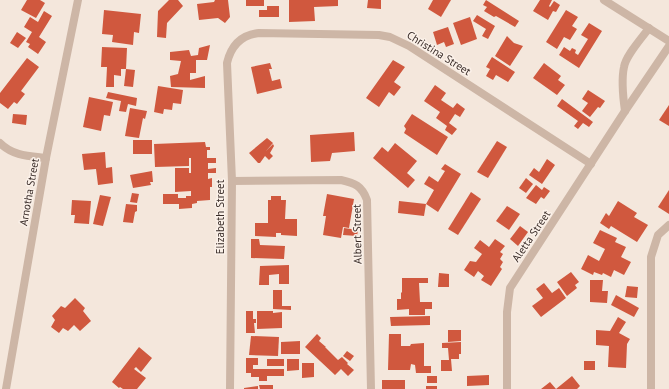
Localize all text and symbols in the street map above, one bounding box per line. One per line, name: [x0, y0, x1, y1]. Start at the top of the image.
street label: Christina Street: [404, 28, 474, 78]
street label: Arnotha Street: [16, 157, 42, 227]
street label: Elizabeth Street: [213, 179, 227, 254]
street label: Albert Street: [349, 204, 365, 264]
street label: Aletta Street: [509, 207, 553, 264]

